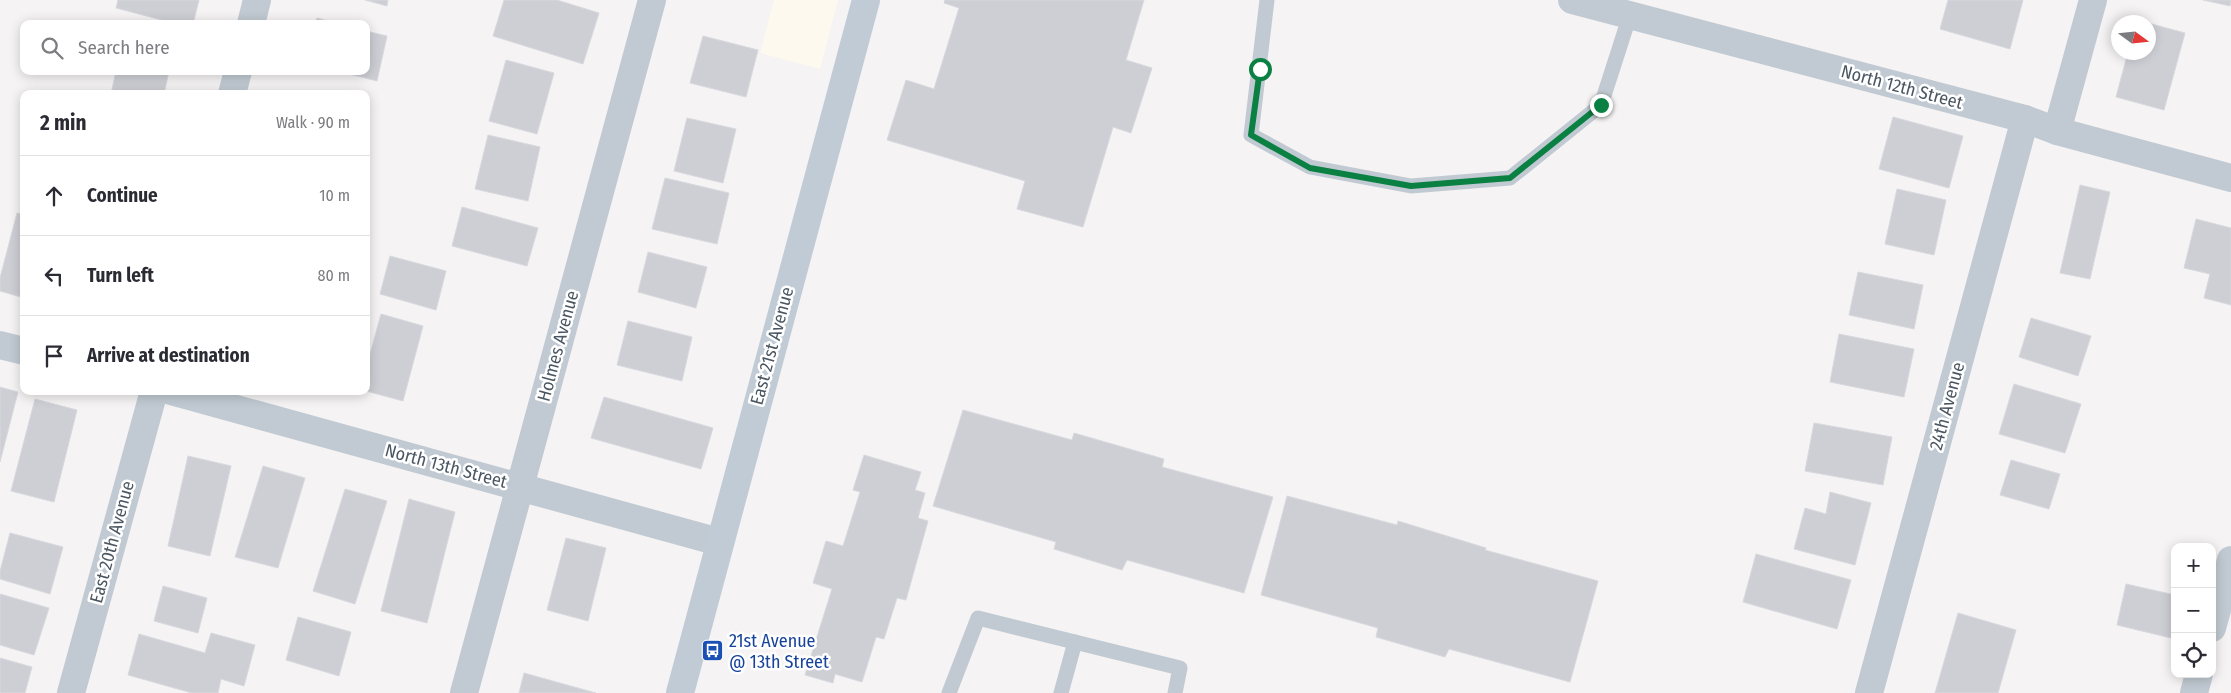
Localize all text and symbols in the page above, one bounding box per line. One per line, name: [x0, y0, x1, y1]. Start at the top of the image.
north arrow: [2111, 15, 2156, 60]
search box: [20, 20, 370, 75]
icon: search: [38, 34, 66, 62]
text: Search here: [78, 36, 170, 59]
route start: [1249, 58, 1272, 81]
street label: North 12th Street: [1839, 60, 1965, 114]
route end: [1590, 94, 1613, 117]
text: 2 min: [40, 110, 87, 136]
text: Walk · 90 m: [276, 113, 350, 132]
icon: ahead: [40, 182, 68, 210]
text: Continue: [87, 184, 158, 207]
text: 10 m: [319, 186, 350, 205]
icon: left: [40, 262, 68, 290]
text: Turn left: [87, 264, 154, 287]
text: 80 m: [318, 266, 350, 285]
street label: East 21st Avenue: [746, 285, 798, 407]
street label: Holmes Avenue: [533, 288, 583, 404]
icon: arrive: [40, 342, 68, 370]
text: Arrive at destination: [87, 344, 250, 367]
street label: 24th Avenue: [1925, 360, 1969, 452]
street label: North 13th Street: [383, 439, 509, 493]
street label: East 20th Avenue: [85, 478, 139, 606]
map controls: [2171, 543, 2216, 678]
button: +: [2171, 543, 2216, 588]
button: −: [2171, 588, 2216, 633]
place label: 21st Avenue @ 13th Street: [729, 630, 829, 673]
button: locate: [2171, 633, 2216, 678]
bus stop icon: 21st Avenue @ 13th Street: [701, 639, 725, 663]

